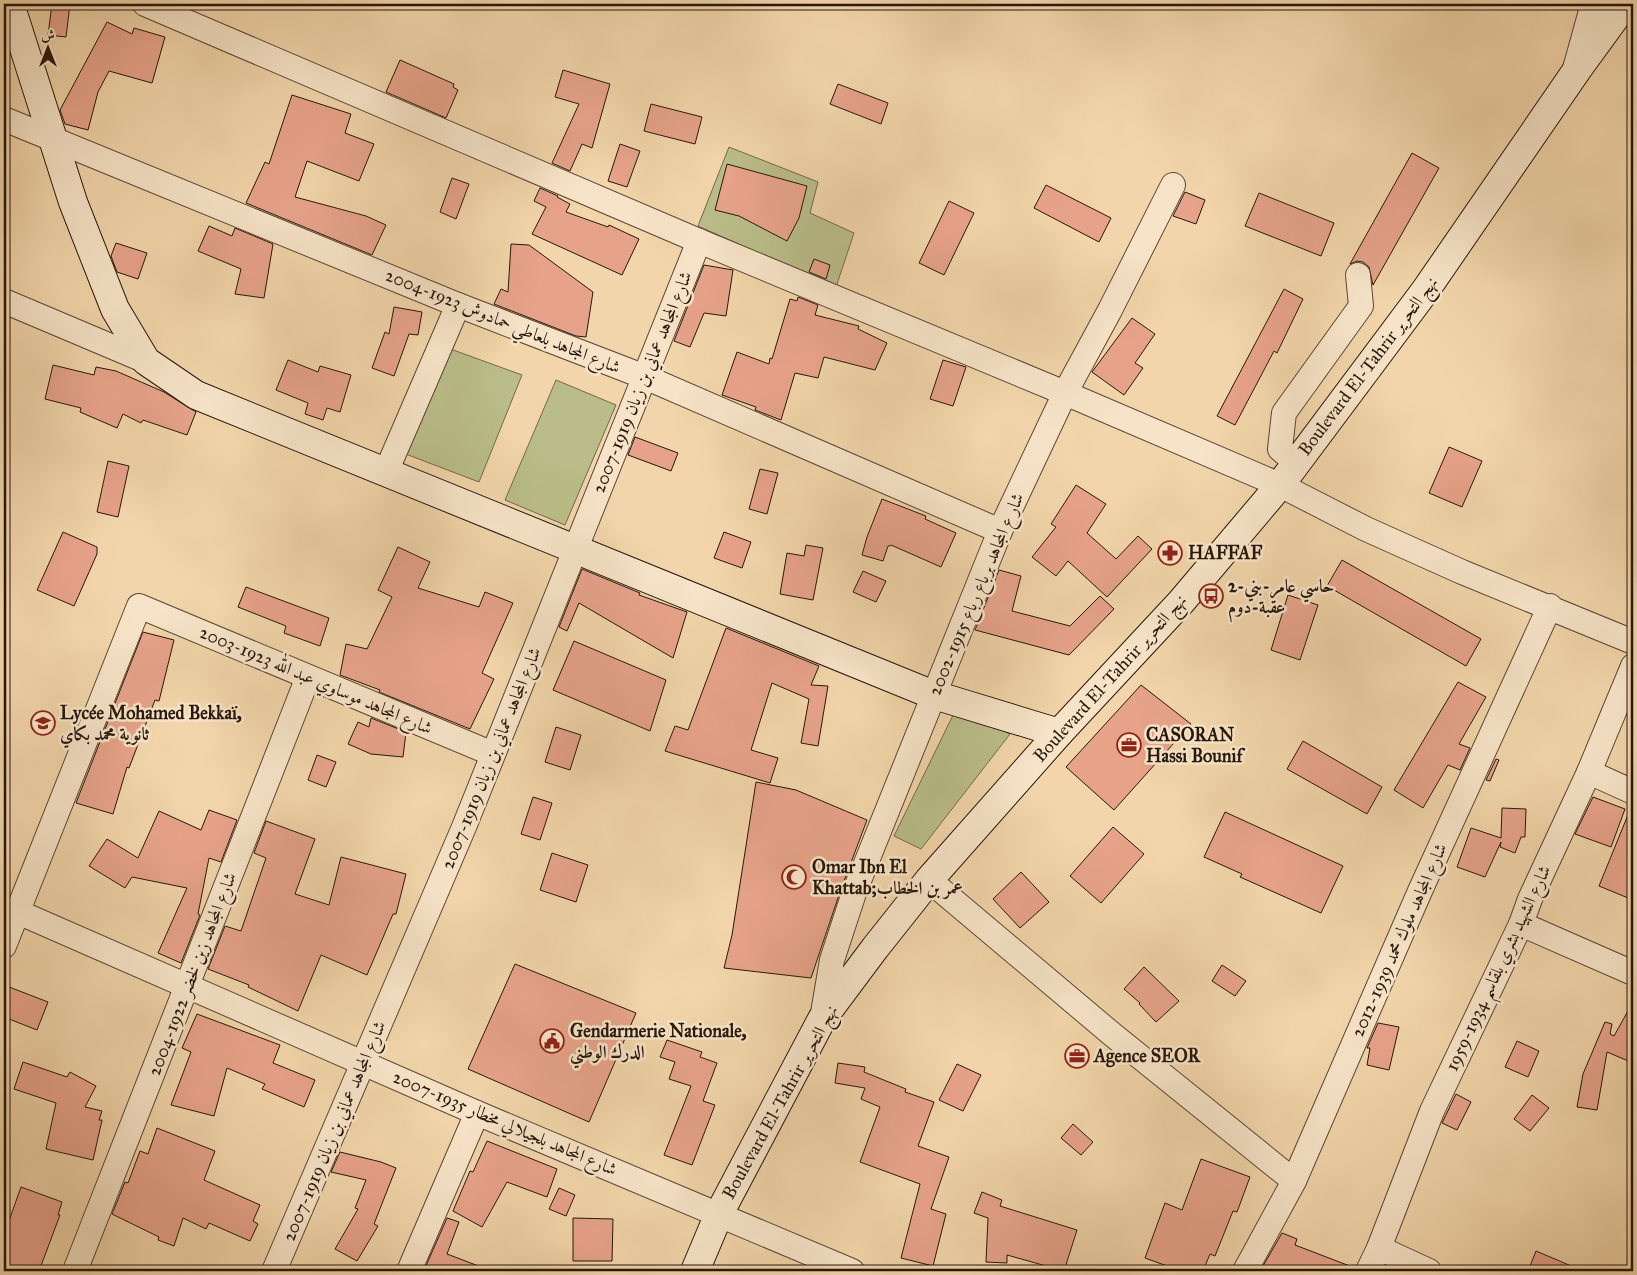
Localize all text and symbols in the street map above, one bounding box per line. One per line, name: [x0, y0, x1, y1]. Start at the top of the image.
north arrow: [22, 22, 72, 72]
text: ش: [41, 27, 55, 44]
street label: شارع المجاهد بلعاطي حمادوش 1923-2004: [380, 264, 624, 384]
street label: شارع المجاهد عماني بن زيان 1919-2007: [587, 268, 700, 498]
street label: Boulevard El-Tahrir نهج التحرير: [1293, 272, 1447, 463]
street label: شار ع المجاهد برباع رباع 1915-2002: [923, 489, 1032, 700]
pharmacy icon: HAFFAF: [1157, 540, 1183, 566]
place label: HAFFAF: [1188, 542, 1262, 564]
place label: 2-حاسي عامر-بني عقبة-دوم: [1228, 575, 1334, 623]
bus stop icon: 2-حاسي عامر-بني عقبة-دوم: [1198, 583, 1224, 609]
street label: Boulevard El-Tahrir نهج التحرير: [1029, 589, 1195, 770]
street label: شارع المجاهد موساوي عبد الله 1923-2003: [195, 618, 437, 743]
street label: شارع المجاهد عماني بن زيان 1919-2007: [436, 644, 549, 874]
place label: Lycée Mohamed Bekkaï, ثانوية محمد بكاي: [60, 702, 242, 749]
school or university icon: Lycée Mohamed Bekkaï, ثانوية محمد بكاي: [30, 710, 56, 736]
place label: CASORAN Hassi Bounif: [1146, 724, 1246, 767]
office icon: CASORAN Hassi Bounif: [1116, 732, 1142, 758]
street label: شارع المجاهد ملوك محمد 1939-2012: [1346, 840, 1455, 1042]
place label: Omar Ibn El Khattab;عمر بن الخطاب: [812, 856, 963, 900]
street label: شارع الشهيد بشري بلقاسم 1934-1959: [1441, 861, 1562, 1078]
mosque icon: Omar Ibn El Khattab;عمر بن الخطاب: [781, 864, 807, 890]
street label: شارع المجاهد زين لخضر 1922-2004: [143, 869, 245, 1080]
street label: Boulevard El-Tahrir نهج التحرير: [717, 1001, 847, 1205]
street label: شارع المجاهد عماني بن زيان 1919-2007: [277, 1017, 394, 1246]
place label: Gendarmerie Nationale, الدرك الوطني: [570, 1020, 747, 1069]
public building icon: Gendarmerie Nationale, الدرك الوطني: [539, 1028, 565, 1054]
office icon: Agence SEOR: [1064, 1043, 1090, 1069]
place label: Agence SEOR: [1093, 1045, 1201, 1068]
street label: شارع المجاهد بلجيلالي مخطار 1935-2007: [388, 1066, 621, 1184]

